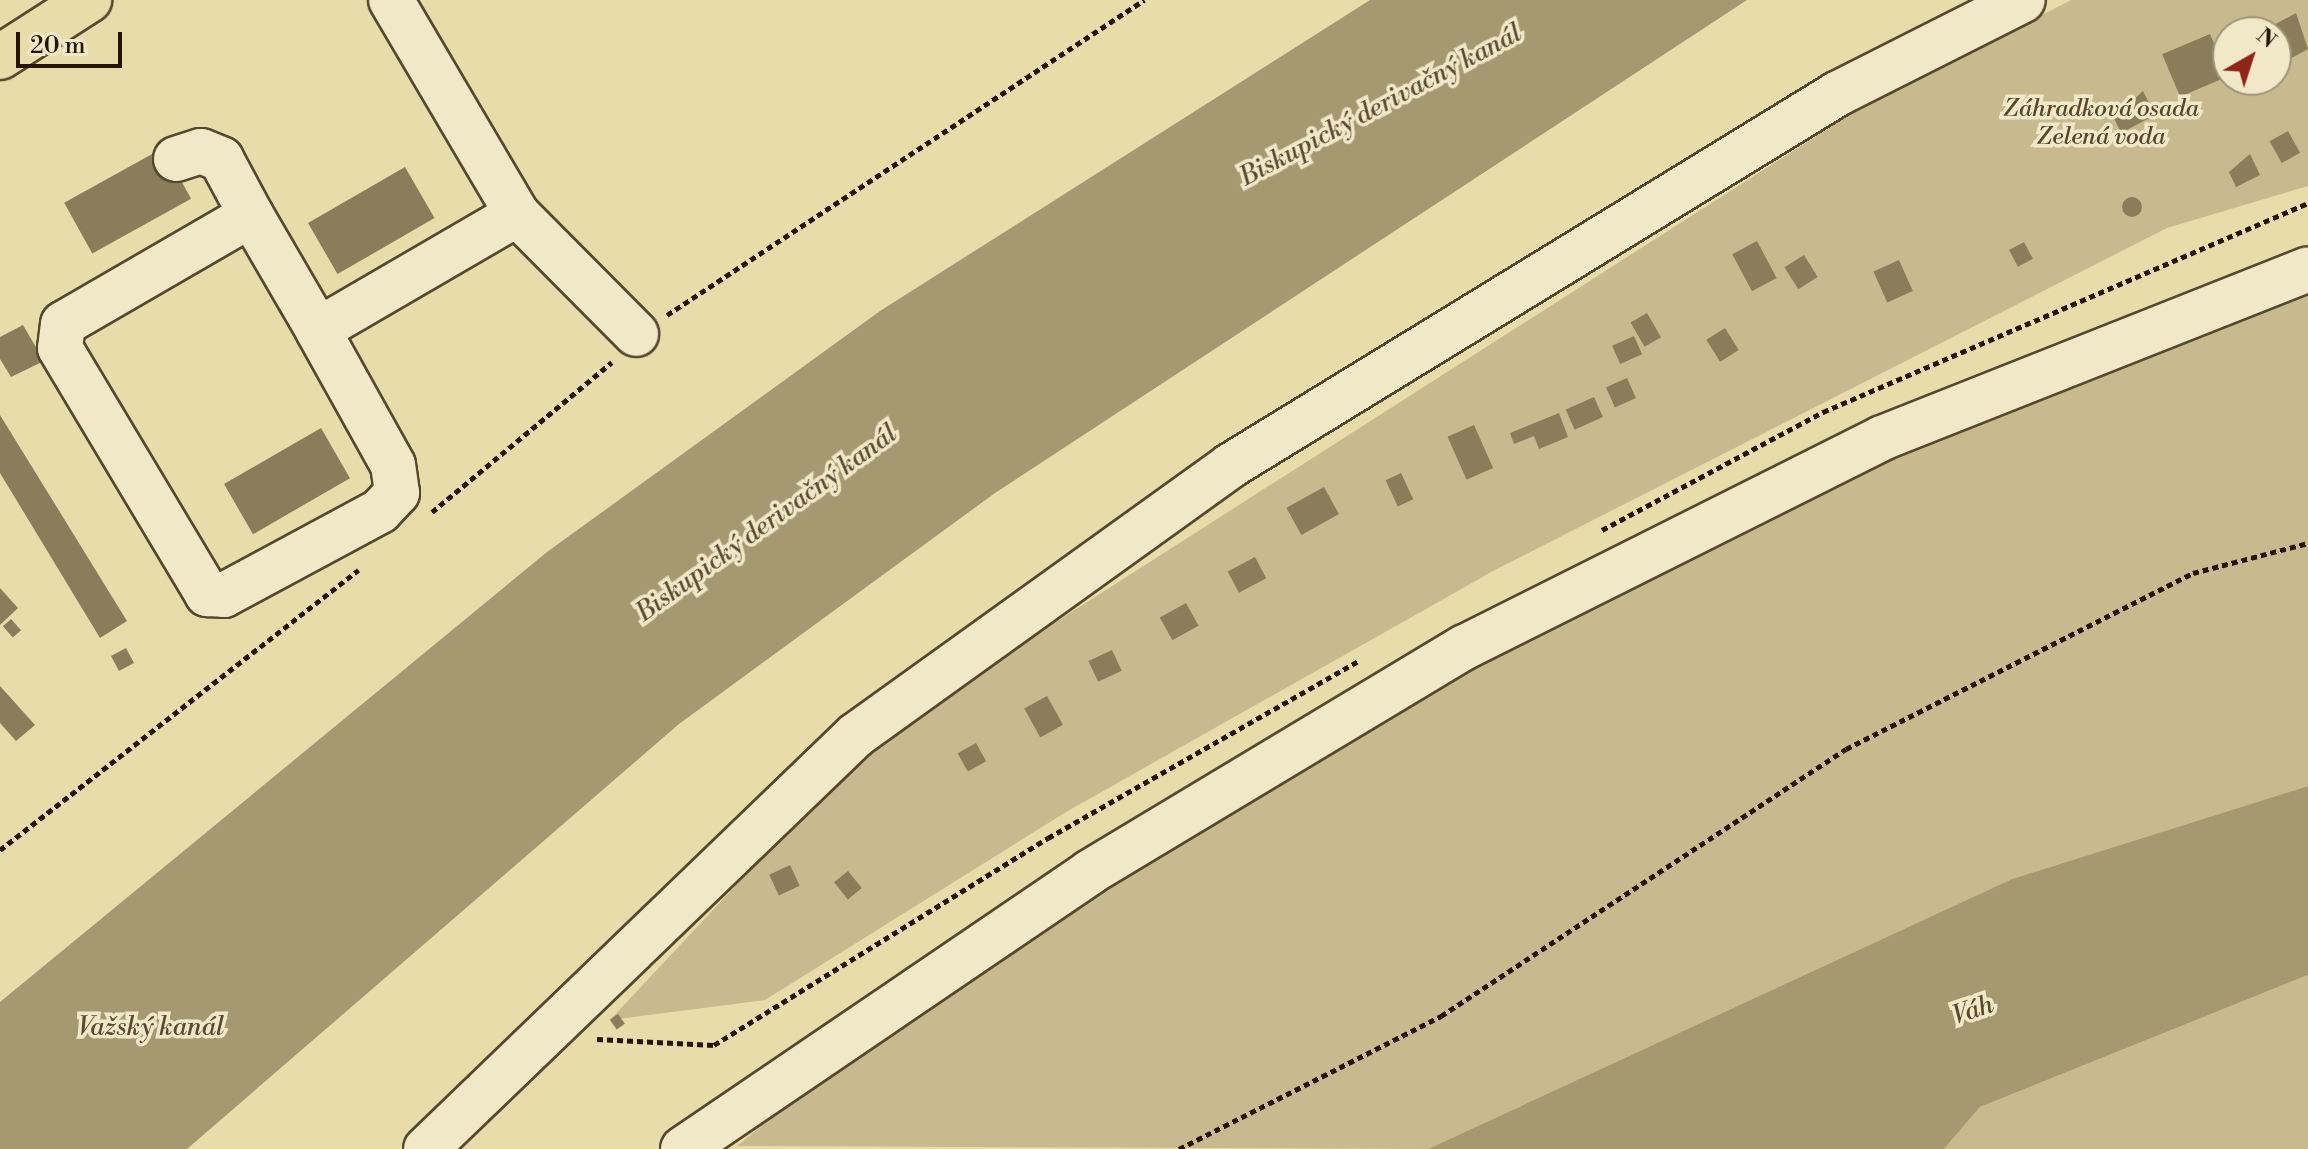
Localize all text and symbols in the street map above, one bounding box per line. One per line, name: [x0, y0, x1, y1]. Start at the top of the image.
scale bar: [20, 16, 126, 66]
north arrow: [2212, 16, 2292, 96]
water label: Biskupický derivačný kanál: [1235, 18, 1527, 194]
text: N: [2251, 23, 2281, 54]
text: 20 m: [30, 31, 86, 61]
park label: Záhradková osada Zelená voda: [2003, 96, 2199, 152]
water label: Biskupický derivačný kanál: [630, 419, 904, 629]
water label: Váh: [1948, 990, 1998, 1032]
water label: Važský kanál: [78, 1012, 224, 1044]

